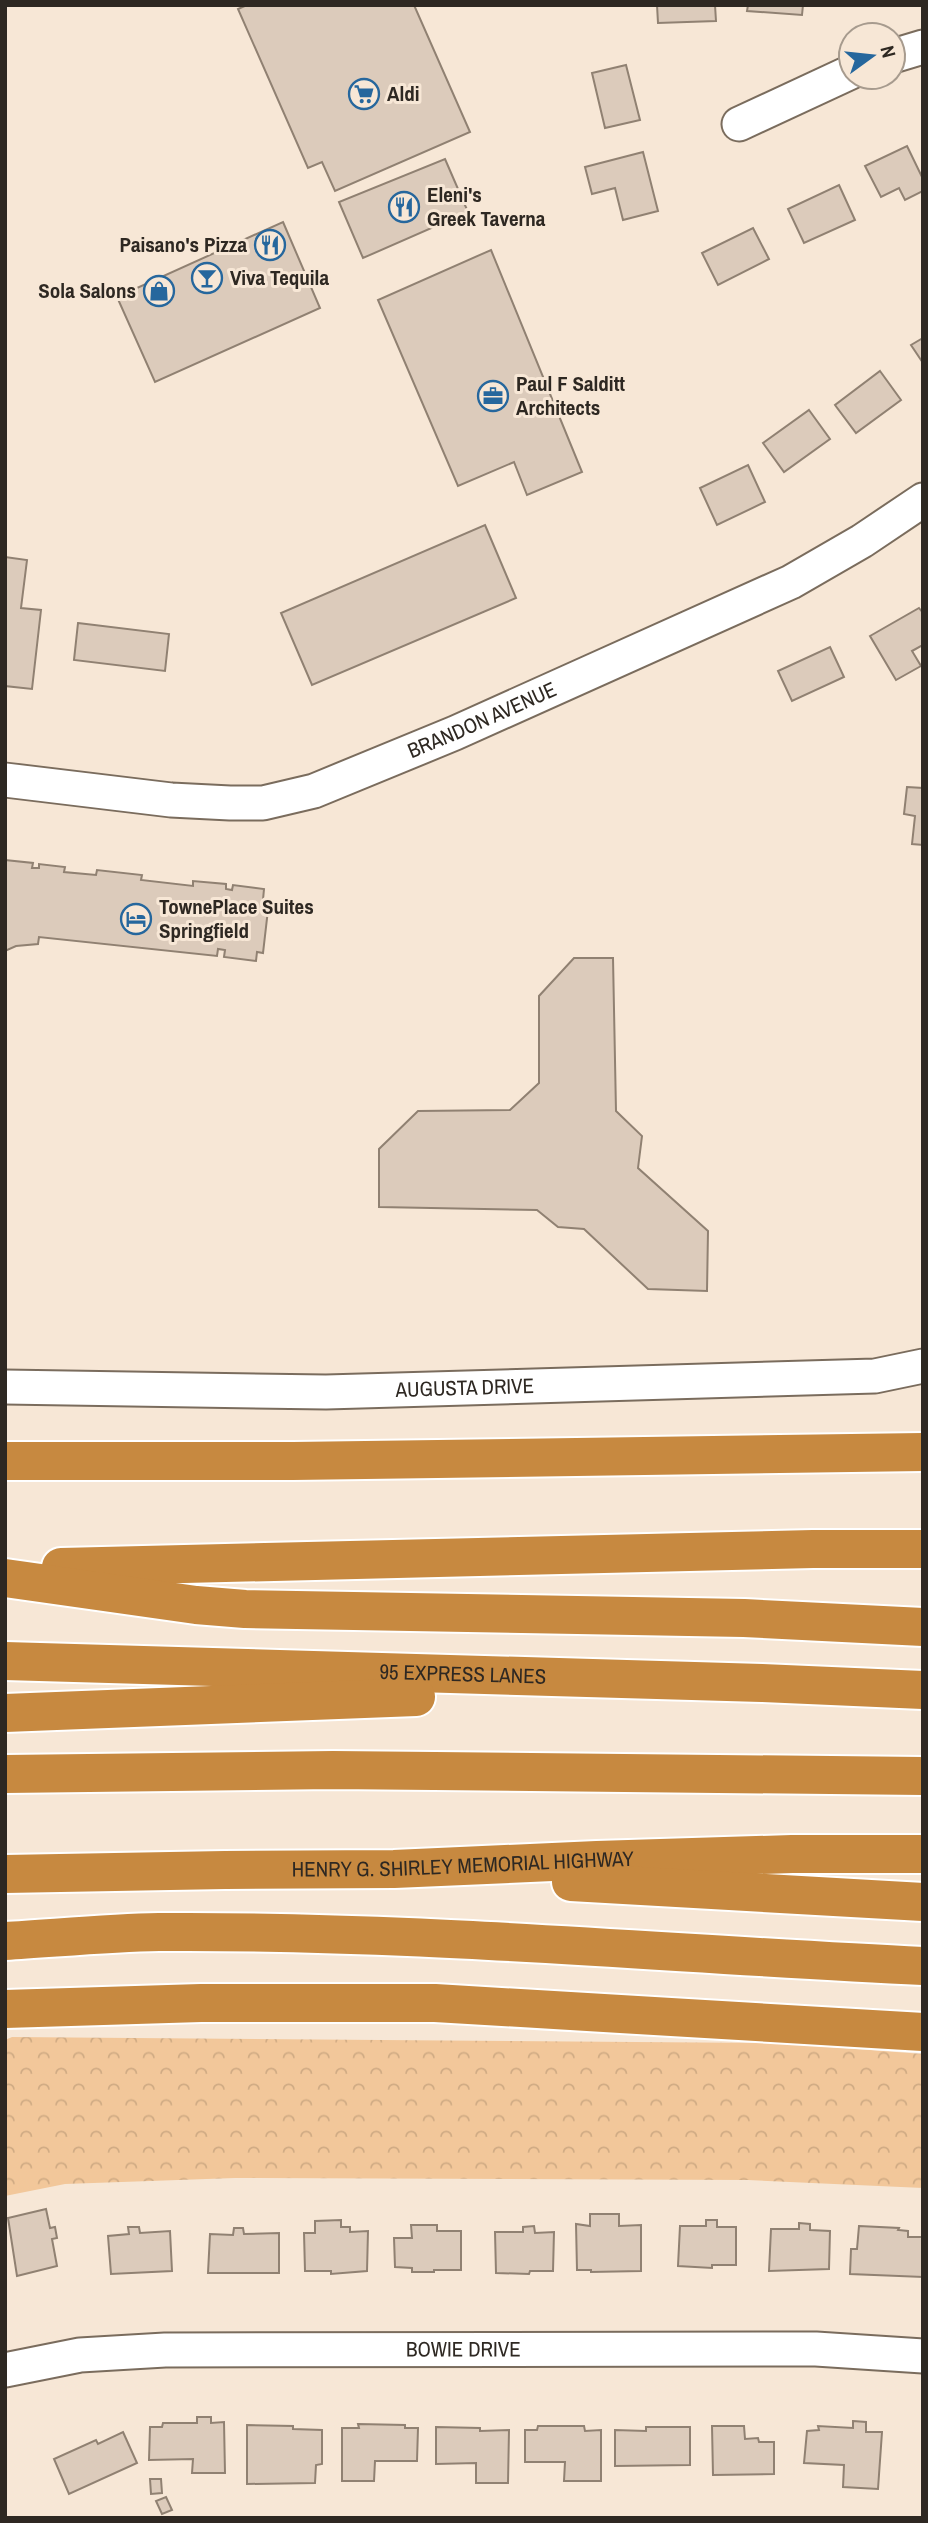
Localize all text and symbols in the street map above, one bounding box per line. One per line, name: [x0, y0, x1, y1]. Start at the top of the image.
north arrow: [837, 21, 907, 91]
text: N: [874, 43, 902, 60]
supermarket icon: Aldi: [347, 77, 381, 111]
place label: Aldi: [387, 79, 420, 108]
place label: Eleni's Greek Taverna: [427, 180, 546, 233]
restaurant icon: Eleni's Greek Taverna: [387, 190, 421, 224]
restaurant icon: Paisano's Pizza: [253, 228, 287, 262]
place label: Paisano's Pizza: [119, 230, 247, 259]
bar icon: Viva Tequila: [190, 261, 224, 295]
place label: Viva Tequila: [230, 263, 329, 292]
shop icon: Sola Salons: [142, 274, 176, 308]
place label: Sola Salons: [38, 276, 136, 305]
place label: Paul F Salditt Architects: [516, 369, 625, 422]
office icon: Paul F Salditt Architects: [476, 379, 510, 413]
street label: BRANDON AVENUE: [403, 674, 561, 765]
place label: TownePlace Suites Springfield: [159, 892, 314, 945]
hotel icon: TownePlace Suites Springfield: [119, 902, 153, 936]
street label: AUGUSTA DRIVE: [394, 1371, 535, 1404]
street label: 95 EXPRESS LANES: [379, 1657, 547, 1691]
street label: HENRY G. SHIRLEY MEMORIAL HIGHWAY: [292, 1844, 635, 1884]
street label: BOWIE DRIVE: [406, 2334, 521, 2364]

